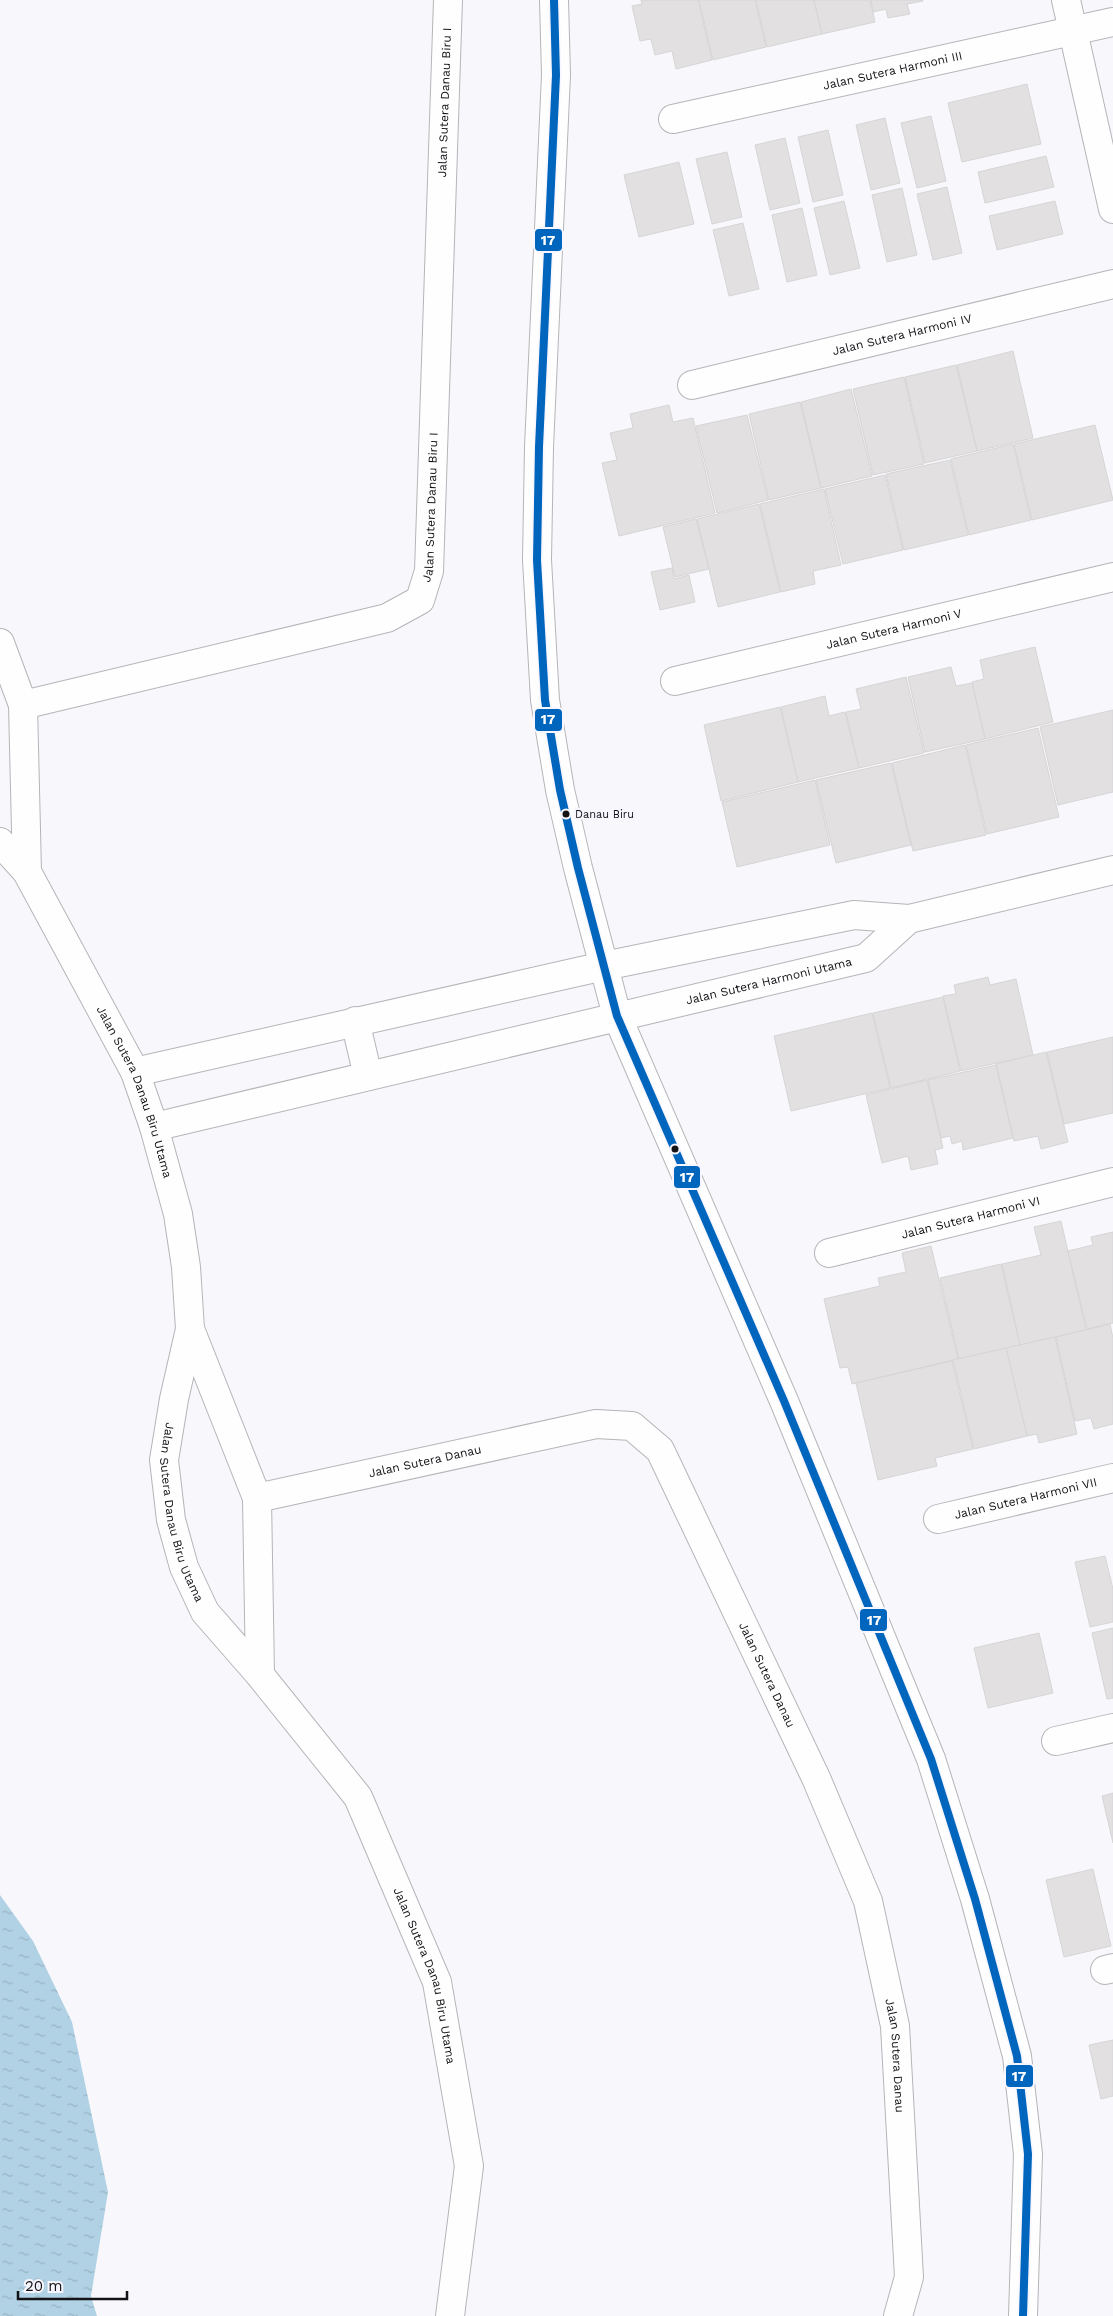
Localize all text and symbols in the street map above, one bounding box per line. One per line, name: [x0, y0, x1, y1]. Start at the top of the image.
street label: Jalan Sutera Danau Biru I: [435, 27, 454, 178]
street label: Jalan Sutera Harmoni III: [822, 48, 964, 93]
line badge: 17: [534, 228, 563, 252]
text: 17: [541, 232, 556, 248]
street label: Jalan Sutera Harmoni IV: [831, 311, 973, 358]
street label: Jalan Sutera Danau Biru I: [419, 432, 441, 584]
street label: Jalan Sutera Harmoni V: [825, 606, 963, 652]
line badge: 17: [534, 708, 563, 732]
text: 17: [541, 711, 556, 727]
place label: Danau Biru: [575, 808, 634, 821]
marker: Danau Biru: [561, 809, 571, 819]
street label: Jalan Sutera Harmoni Utama: [685, 955, 854, 1008]
street label: Jalan Sutera Danau Biru Utama: [94, 1003, 175, 1180]
unlabelled marker: [670, 1144, 680, 1154]
line badge: 17: [673, 1165, 701, 1189]
text: 17: [680, 1169, 695, 1185]
street label: Jalan Sutera Harmoni VI: [900, 1194, 1041, 1242]
street label: Jalan Sutera Danau Biru Utama: [157, 1421, 206, 1604]
street label: Jalan Sutera Danau: [367, 1442, 483, 1480]
street label: Jalan Sutera Harmoni VII: [953, 1475, 1098, 1522]
line badge: 17: [859, 1608, 888, 1632]
text: 17: [867, 1612, 882, 1628]
street label: Jalan Sutera Danau: [736, 1620, 798, 1730]
street label: Jalan Sutera Danau Biru Utama: [390, 1885, 458, 2065]
street label: Jalan Sutera Danau: [882, 1997, 907, 2113]
line badge: 17: [1005, 2064, 1034, 2088]
text: 17: [1012, 2068, 1027, 2084]
scale bar: [18, 2268, 126, 2300]
text: 20 m: [25, 2277, 63, 2295]

